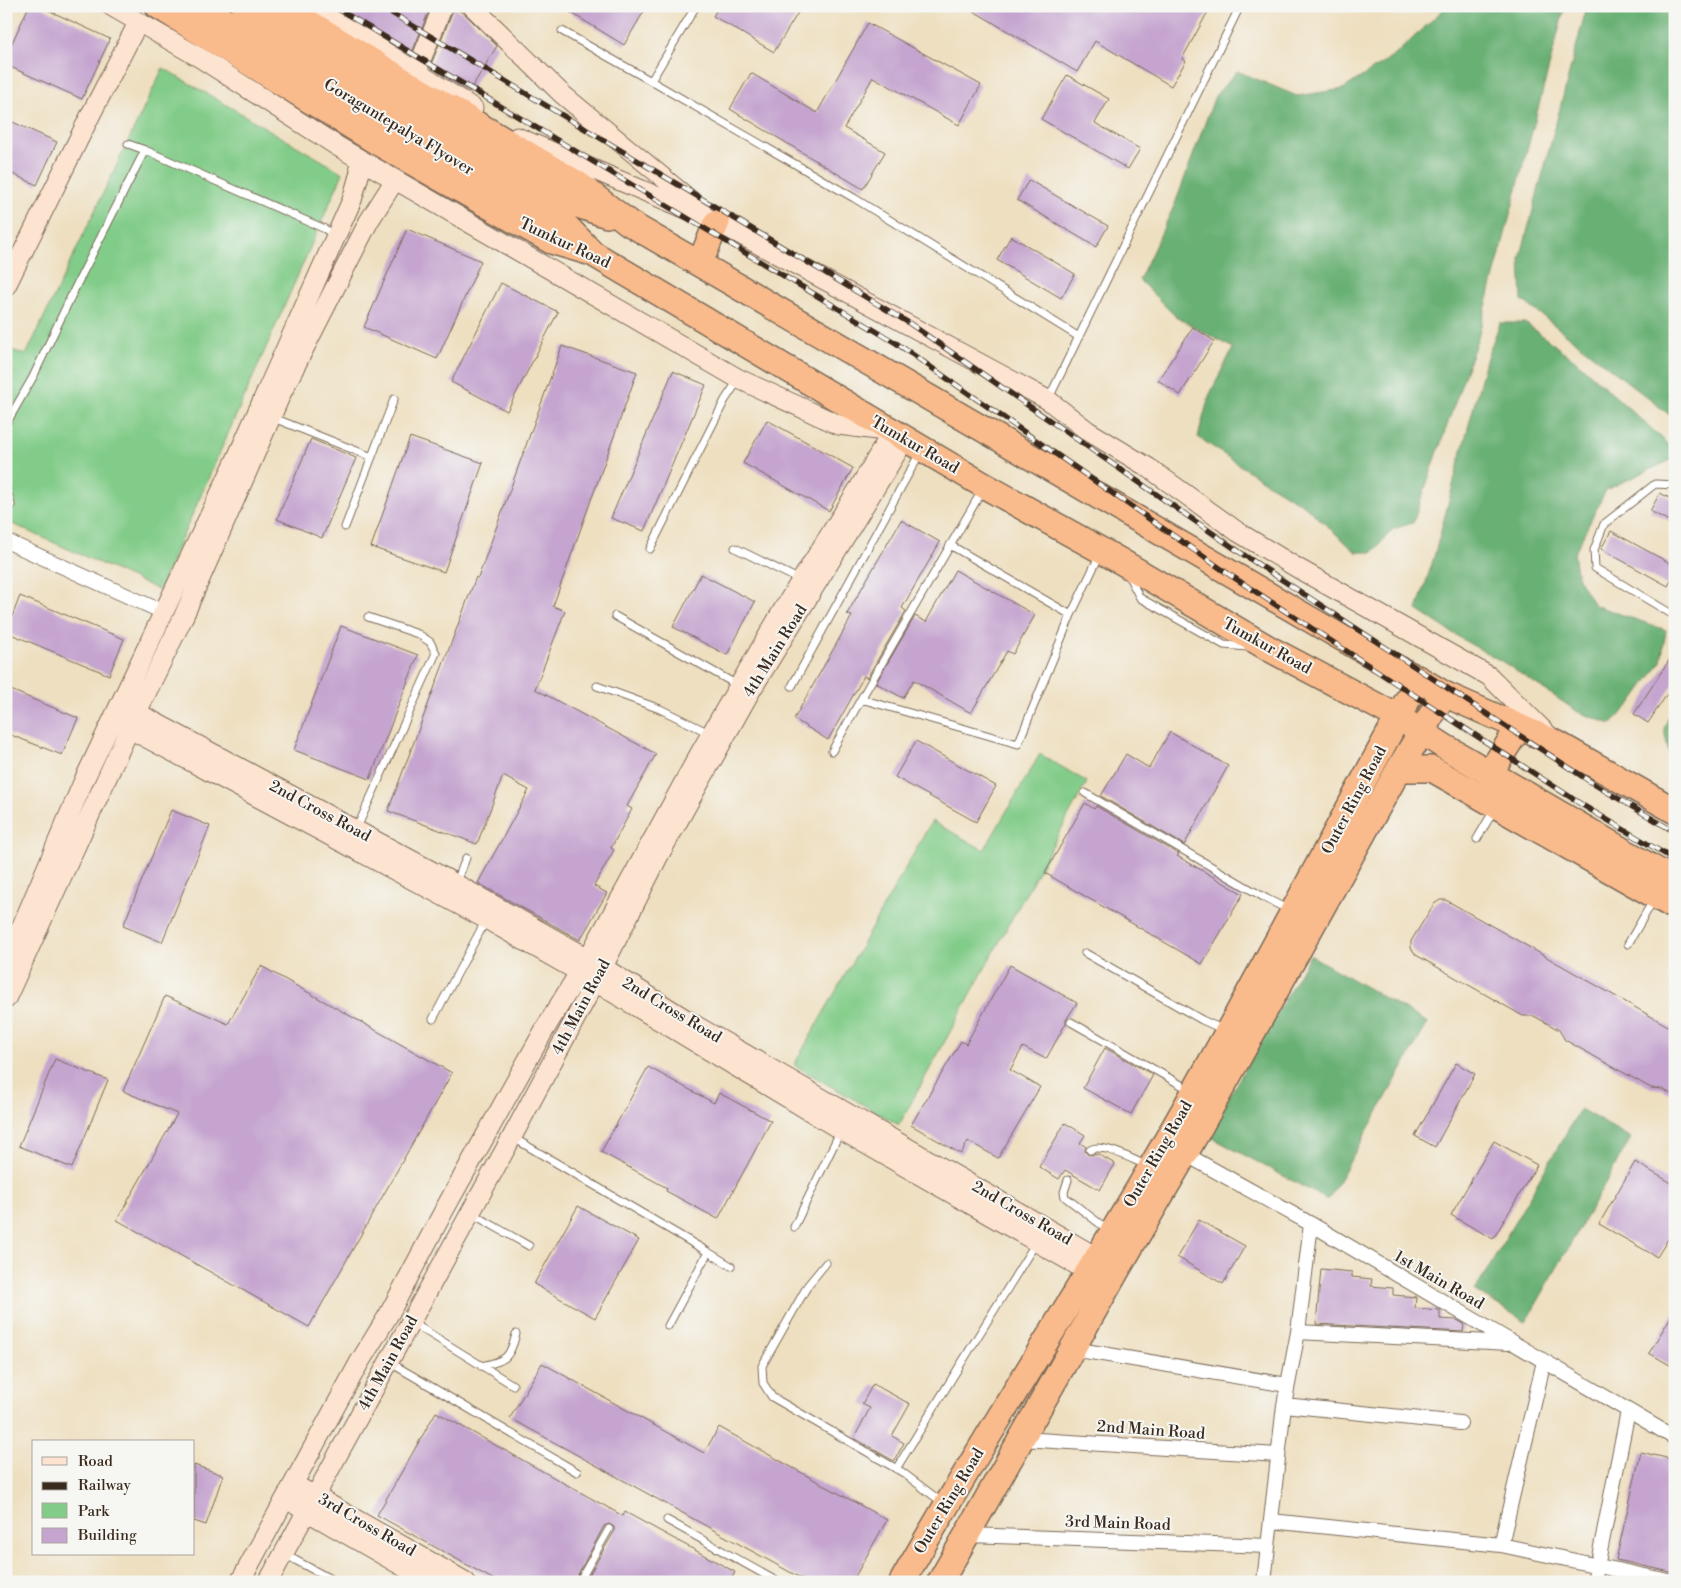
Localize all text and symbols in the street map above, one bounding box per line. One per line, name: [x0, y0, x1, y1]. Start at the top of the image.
street label: Goraguntepalya Flyover: [320, 74, 478, 180]
street label: Tumkur Road: [516, 213, 614, 273]
street label: Tumkur Road: [867, 412, 963, 478]
street label: 4th Main Road: [739, 601, 811, 701]
street label: Tumkur Road: [1219, 613, 1315, 679]
street label: Outer Ring Road: [1317, 742, 1391, 858]
street label: 2nd Cross Road: [266, 776, 374, 846]
street label: 4th Main Road: [547, 956, 615, 1058]
street label: 2nd Cross Road: [619, 973, 725, 1047]
street label: Outer Ring Road: [1119, 1097, 1197, 1211]
street label: 2nd Cross Road: [968, 1176, 1076, 1250]
street label: 1st Main Road: [1391, 1246, 1487, 1314]
street label: 4th Main Road: [354, 1312, 422, 1414]
street label: 2nd Main Road: [1096, 1416, 1206, 1444]
legend: [32, 1440, 195, 1556]
street label: Outer Ring Road: [910, 1444, 988, 1558]
text: Road: [78, 1452, 113, 1471]
text: Railway: [78, 1476, 132, 1495]
street label: 3rd Cross Road: [315, 1489, 419, 1561]
text: Park: [78, 1502, 110, 1521]
street label: 3rd Main Road: [1065, 1511, 1171, 1535]
text: Building: [77, 1526, 137, 1545]

